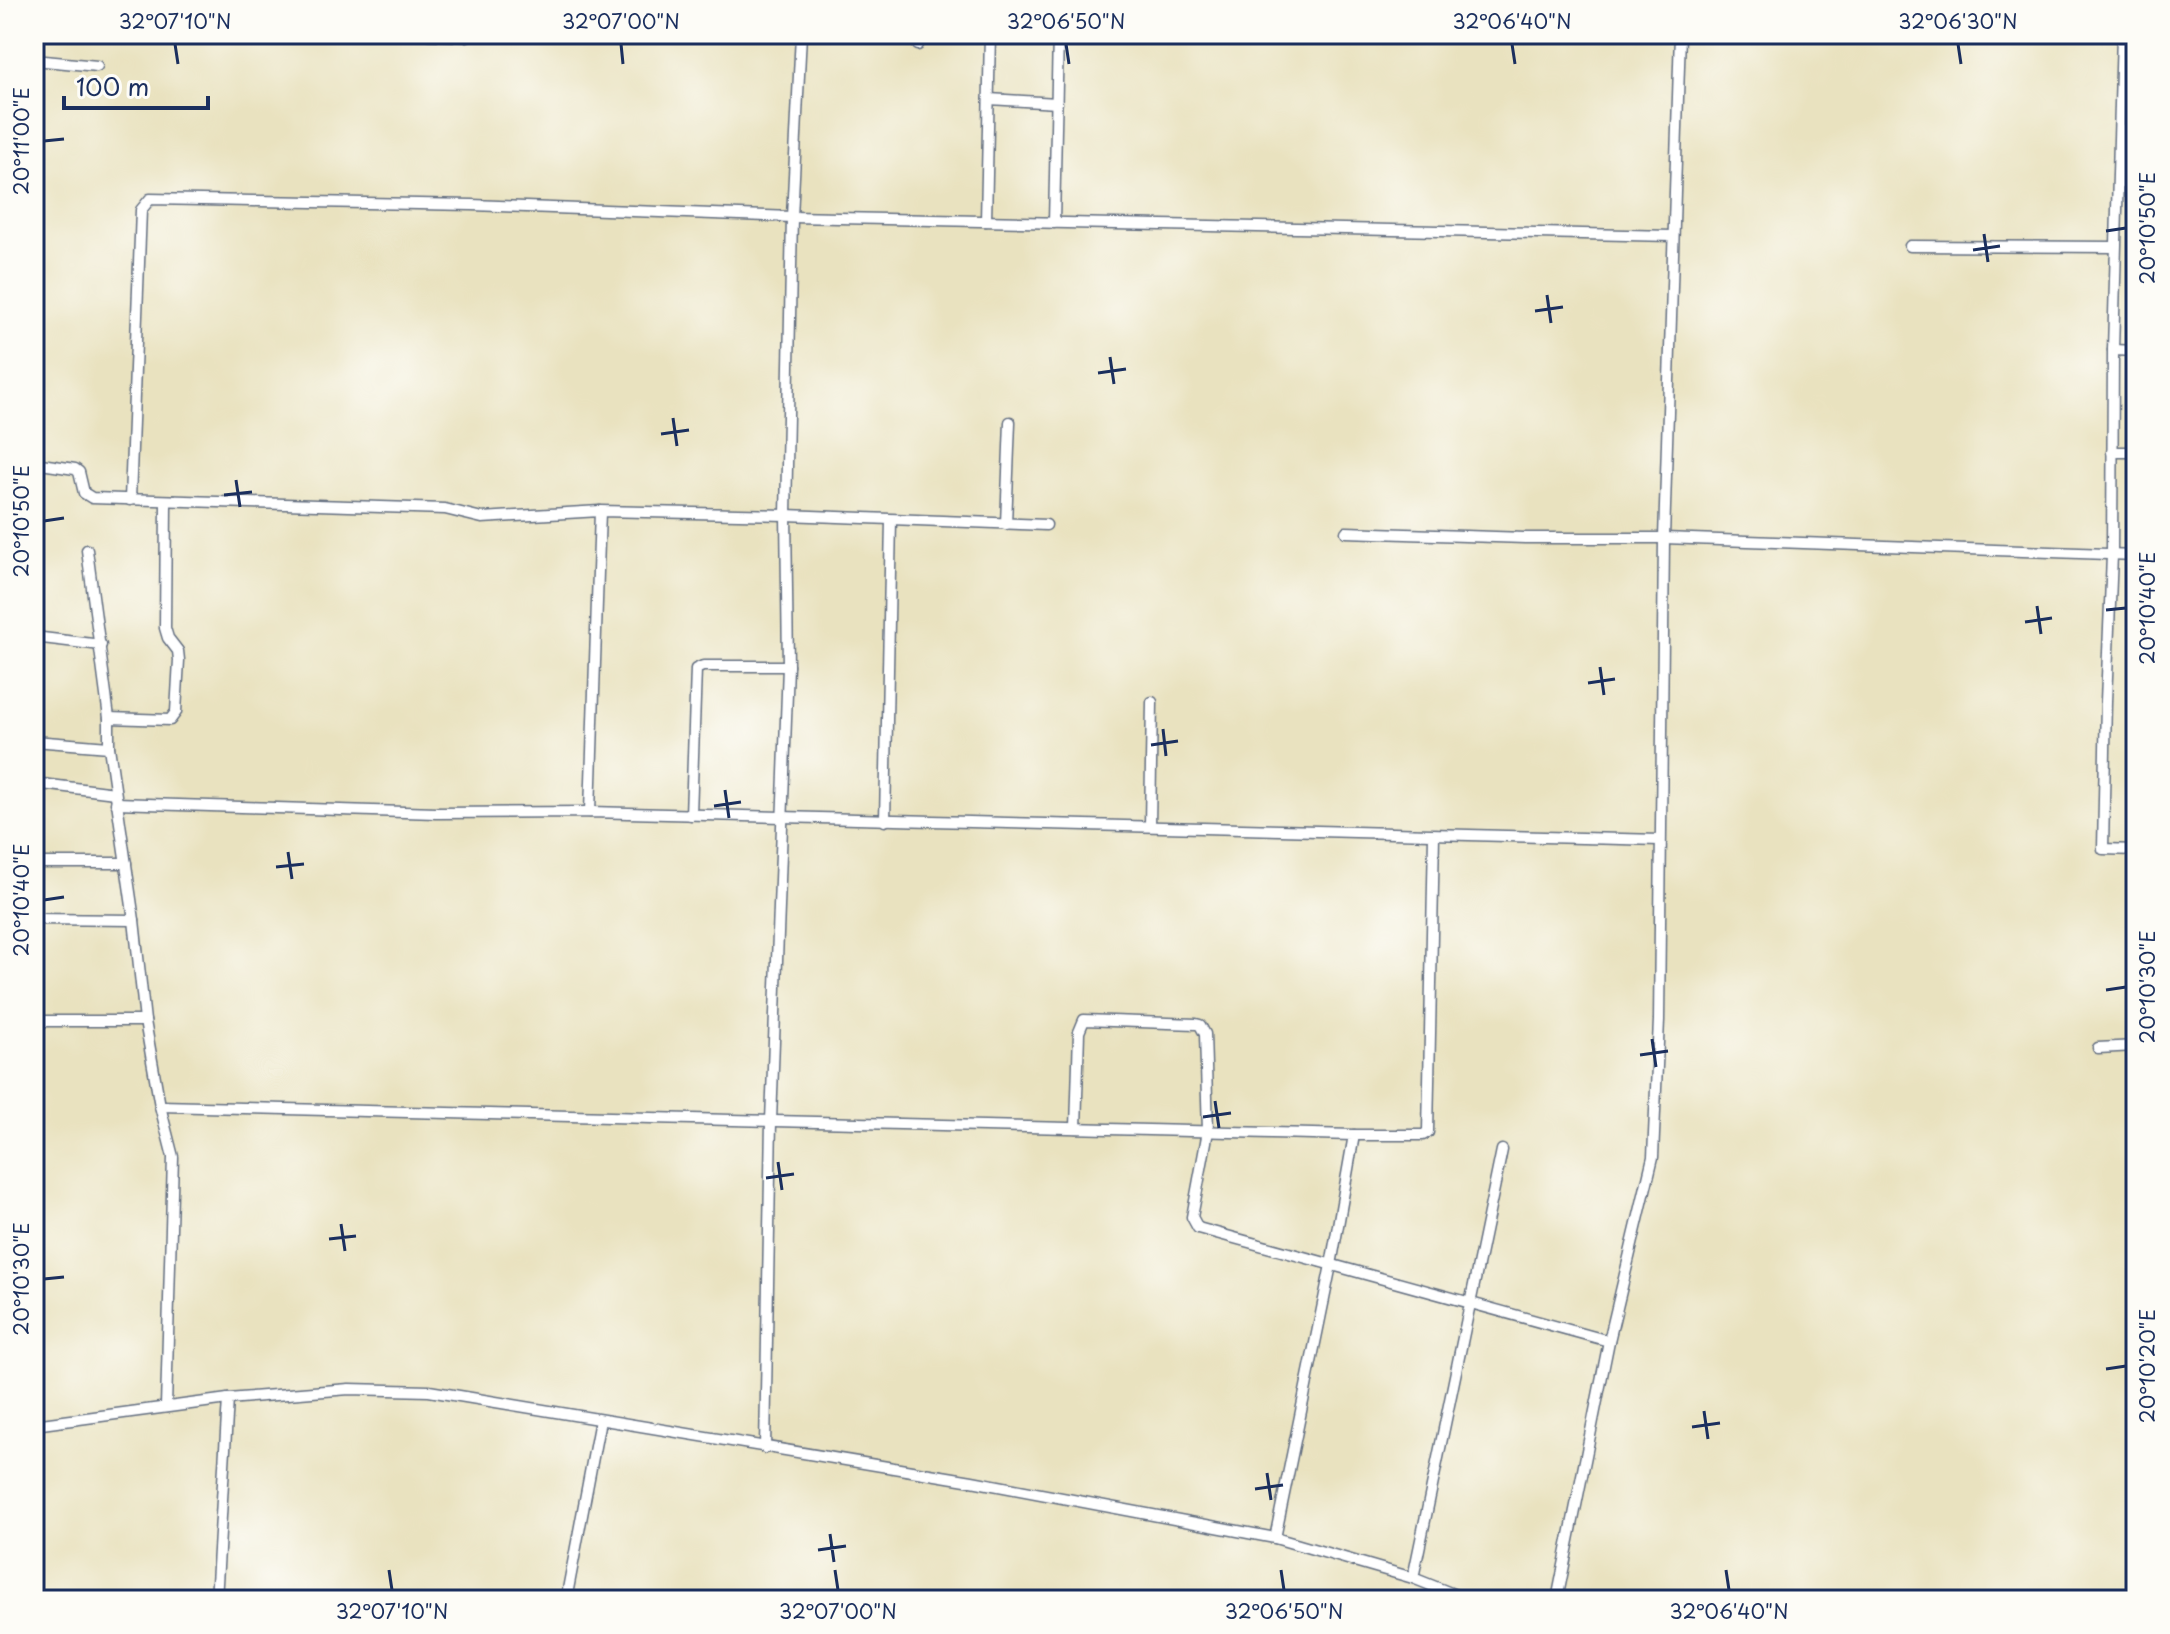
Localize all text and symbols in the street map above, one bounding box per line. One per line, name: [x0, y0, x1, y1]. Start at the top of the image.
text: 32°07'10"N: [119, 6, 231, 36]
text: 32°07'00"N: [562, 6, 680, 36]
text: 32°06'50"N: [1007, 6, 1125, 36]
text: 32°06'40"N: [1452, 6, 1572, 36]
text: 32°06'30"N: [1898, 6, 2018, 36]
scale bar: [64, 60, 208, 110]
text: 100 m: [76, 68, 149, 104]
text: 20°11'00"E: [6, 87, 36, 195]
text: 20°10'50"E: [2132, 172, 2162, 284]
text: 20°10'50"E: [6, 465, 36, 577]
text: 20°10'40"E: [2132, 551, 2162, 665]
text: 20°10'40"E: [6, 843, 36, 957]
text: 20°10'30"E: [2132, 930, 2162, 1044]
text: 20°10'30"E: [6, 1222, 36, 1336]
text: 20°10'20"E: [2132, 1309, 2162, 1423]
text: 32°07'10"N: [336, 1596, 448, 1626]
text: 32°07'00"N: [779, 1596, 897, 1626]
text: 32°06'50"N: [1225, 1596, 1343, 1626]
text: 32°06'40"N: [1669, 1596, 1789, 1626]

